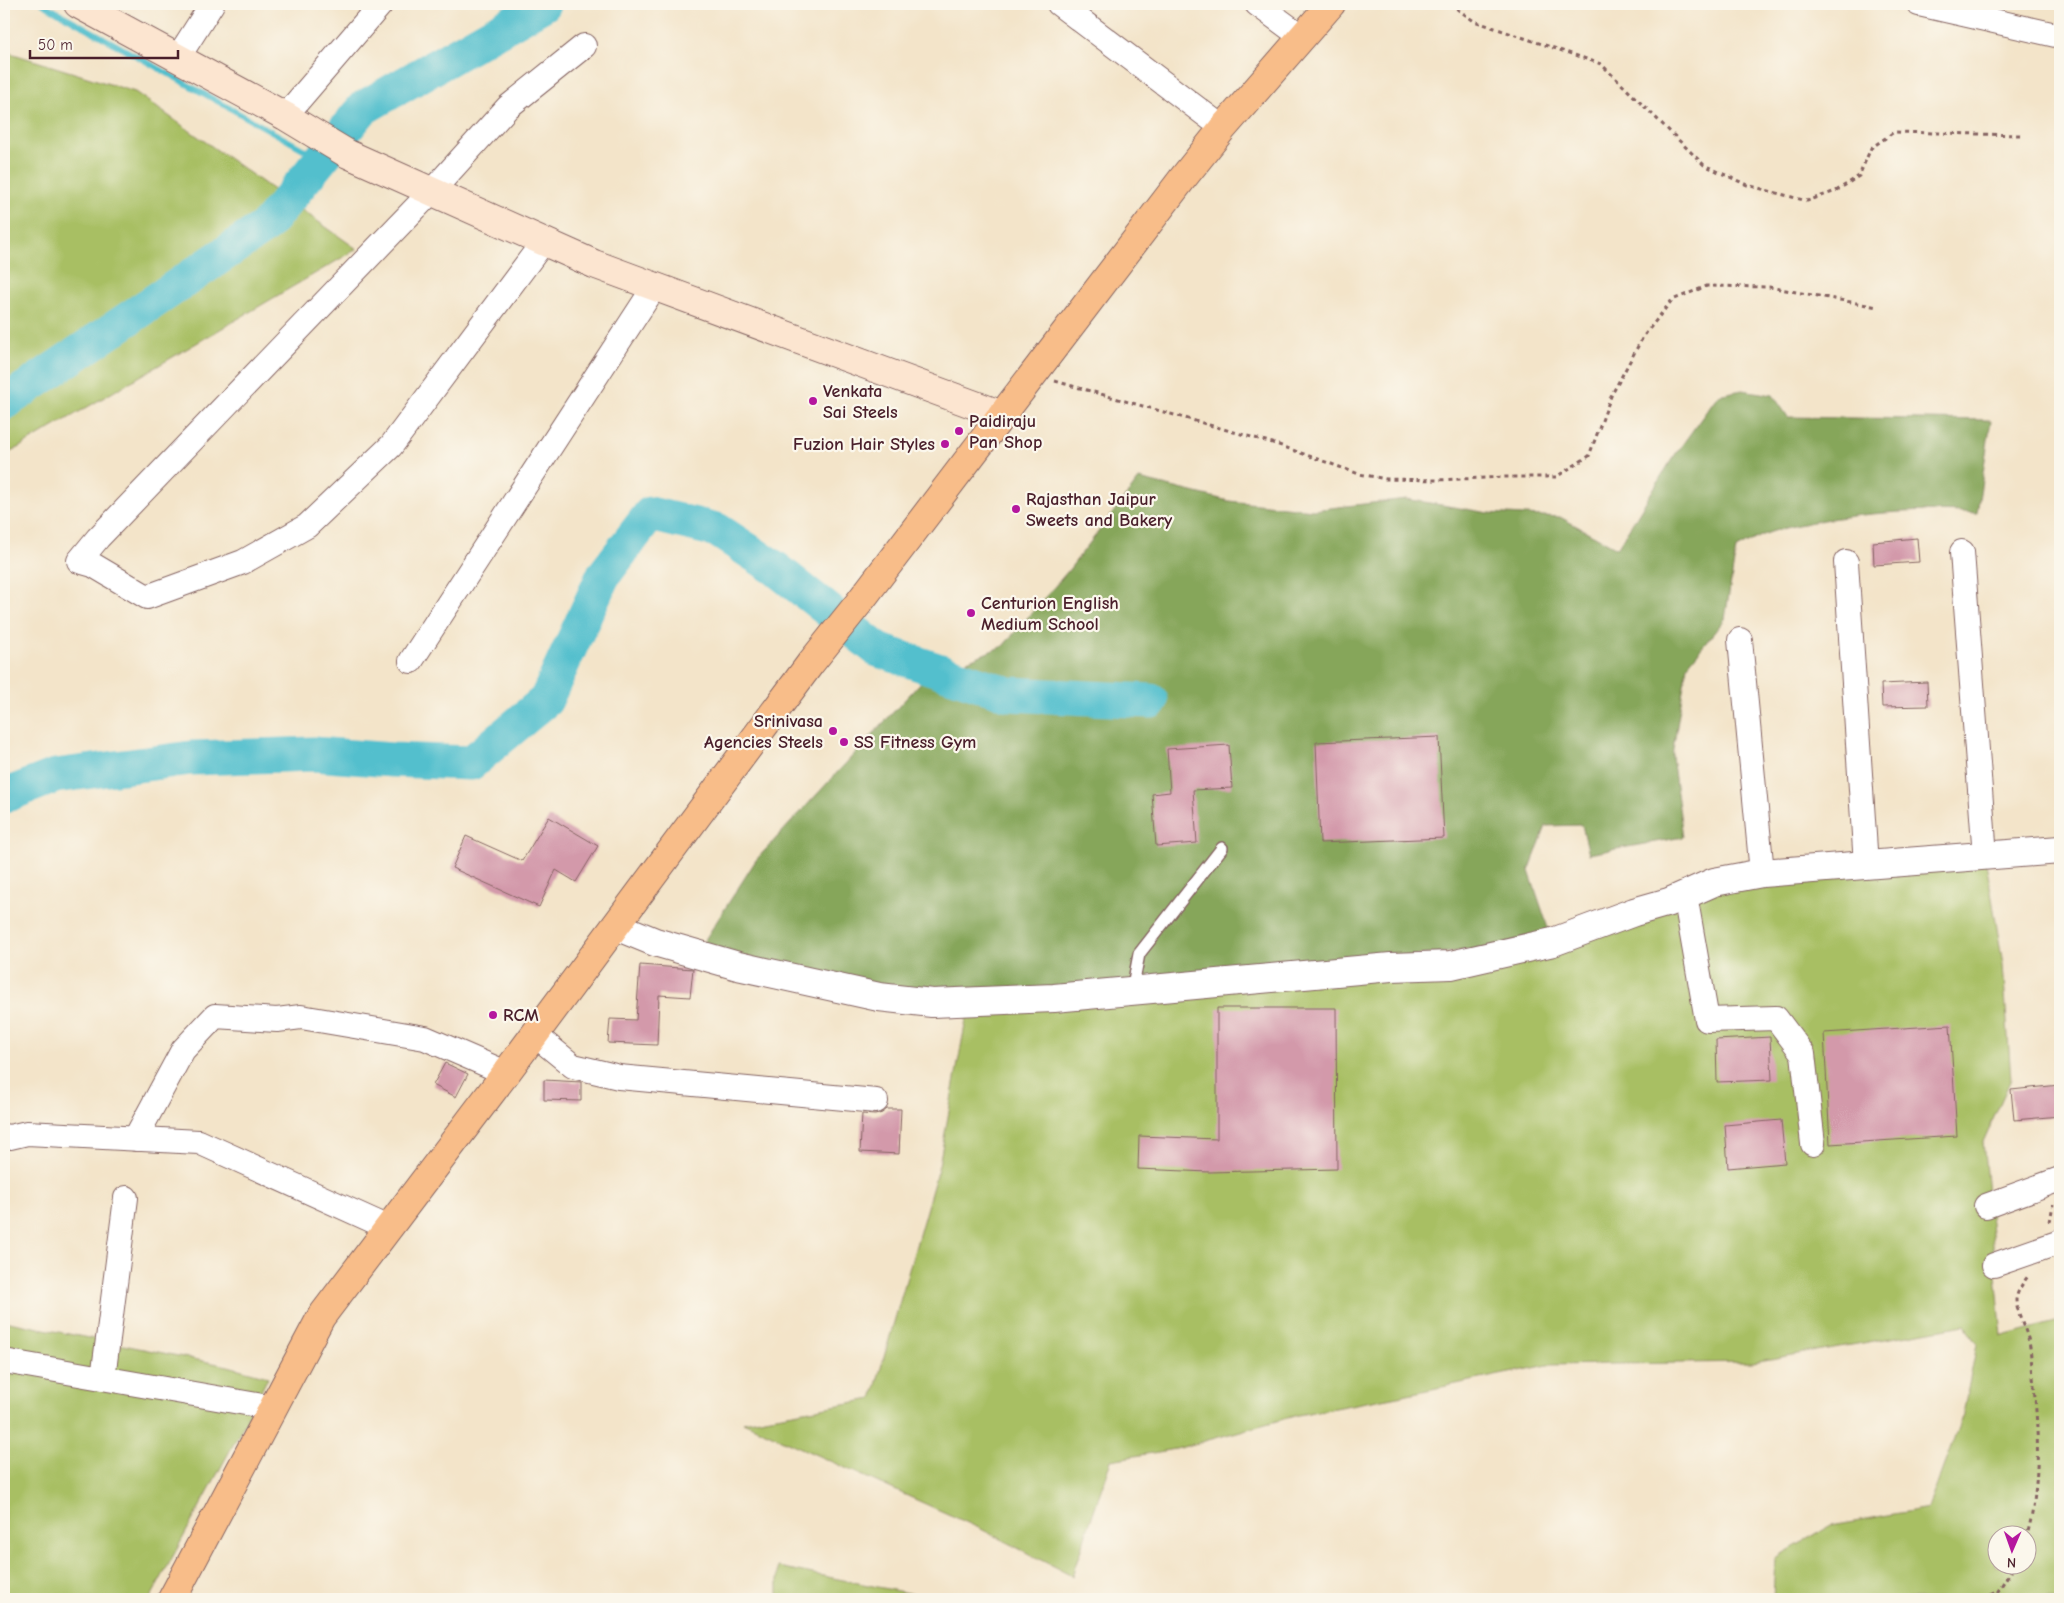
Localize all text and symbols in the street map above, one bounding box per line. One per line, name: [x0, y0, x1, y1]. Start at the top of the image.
scale bar: [30, 28, 178, 60]
text: 50 m: [38, 36, 73, 54]
place label: Venkata Sai Steels: [823, 381, 898, 423]
marker: Venkata Sai Steels: [807, 395, 819, 407]
place label: Paidiraju Pan Shop: [969, 411, 1042, 453]
marker: Paidiraju Pan Shop: [953, 425, 965, 437]
place label: Fuzion Hair Styles: [793, 434, 935, 455]
marker: Fuzion Hair Styles: [939, 438, 951, 450]
place label: Rajasthan Jaipur Sweets and Bakery: [1026, 489, 1173, 531]
marker: Rajasthan Jaipur Sweets and Bakery: [1010, 503, 1022, 515]
place label: Centurion English Medium School: [981, 593, 1119, 635]
marker: Centurion English Medium School: [965, 607, 977, 619]
place label: Srinivasa Agencies Steels: [704, 711, 823, 753]
marker: Srinivasa Agencies Steels: [827, 725, 839, 737]
place label: SS Fitness Gym: [854, 732, 976, 753]
marker: SS Fitness Gym: [838, 736, 850, 748]
place label: RCM: [503, 1005, 539, 1026]
marker: RCM: [487, 1009, 499, 1021]
north arrow: [1986, 1526, 2036, 1576]
text: N: [2007, 1554, 2016, 1571]

